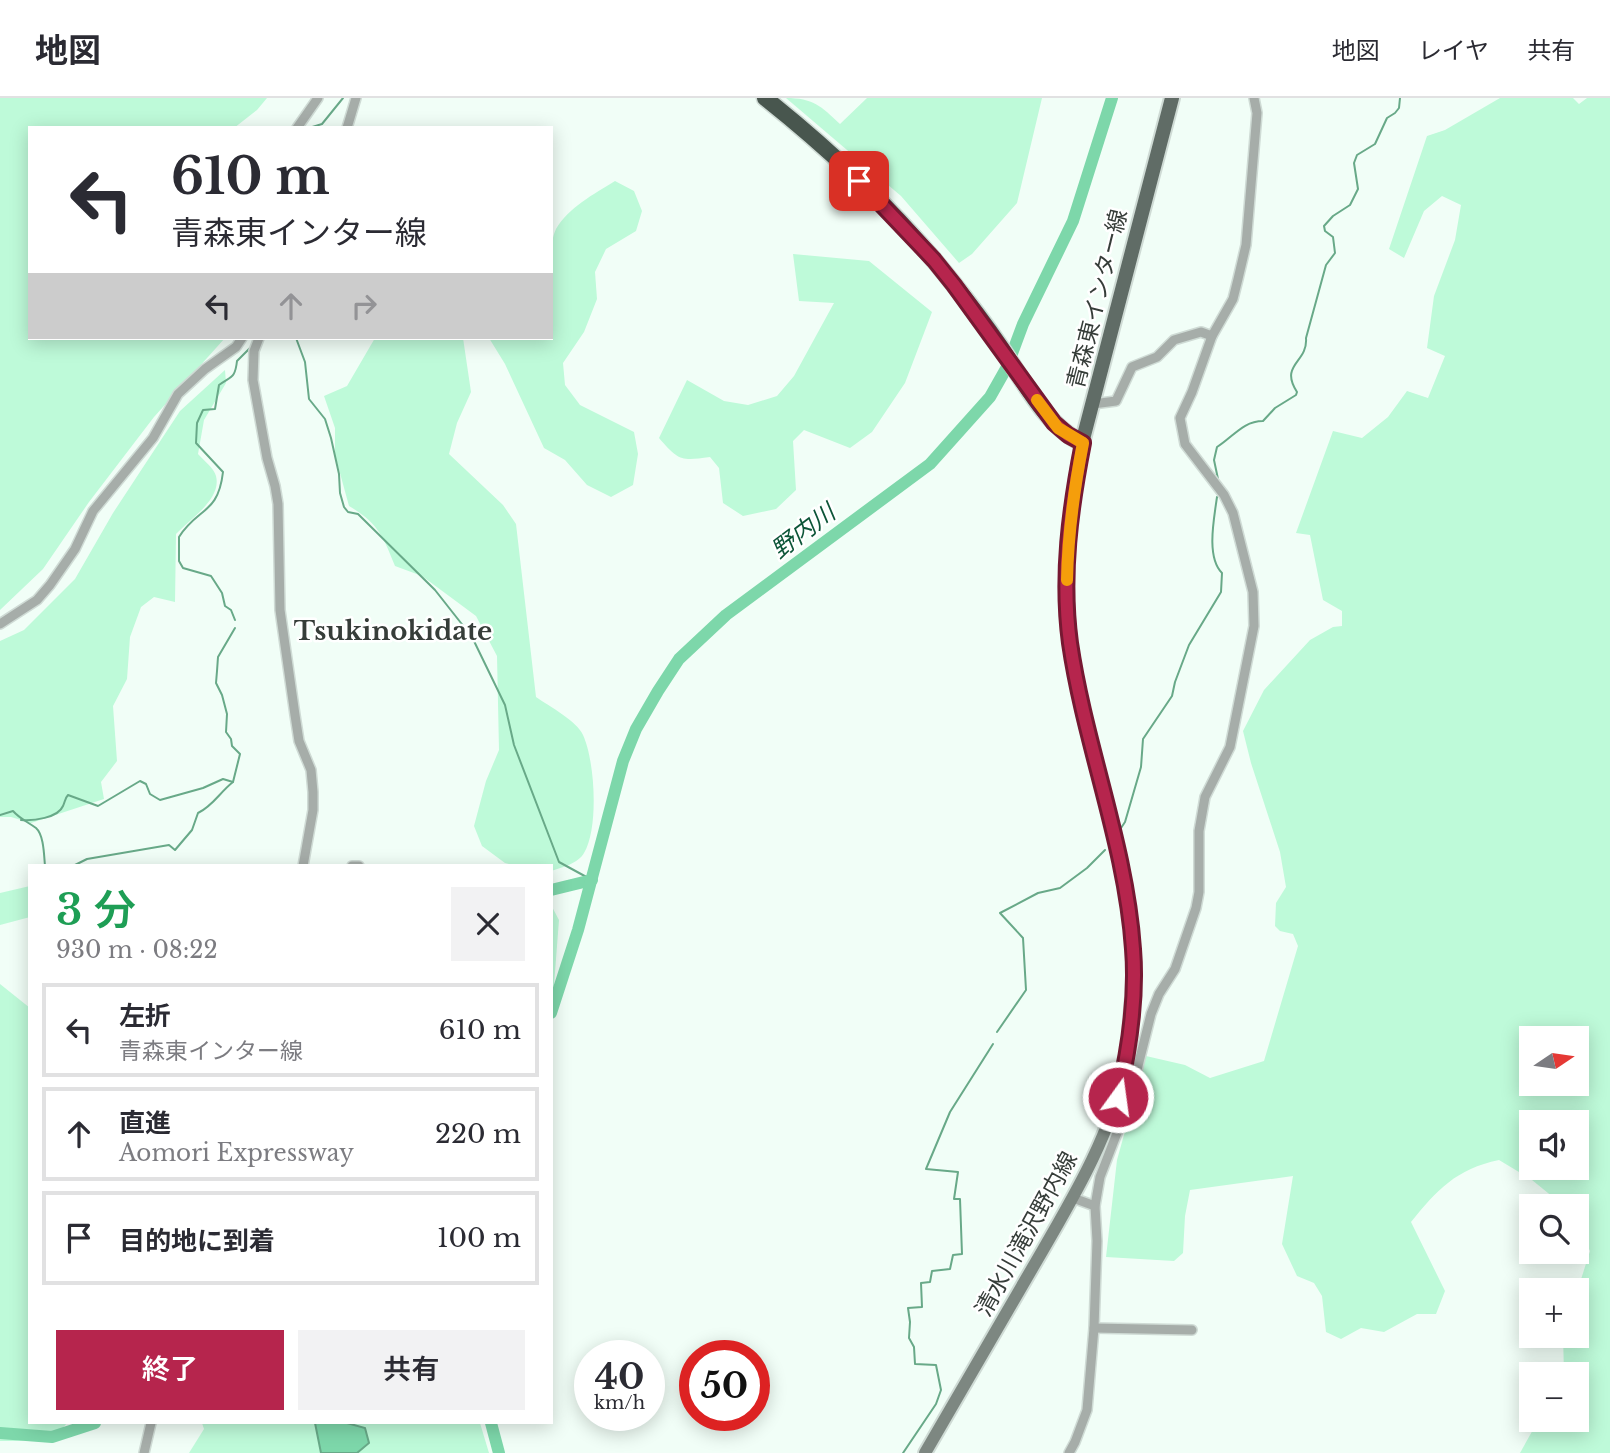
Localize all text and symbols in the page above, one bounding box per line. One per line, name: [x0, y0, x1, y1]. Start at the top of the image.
text: 地図: [35, 30, 101, 71]
text: 地図: [1332, 36, 1380, 65]
text: レイヤ: [1418, 36, 1489, 65]
text: 共有: [1527, 36, 1575, 65]
text: 610 m: [171, 146, 330, 207]
pin: [829, 151, 889, 211]
icon: left: [56, 154, 147, 245]
icon: arrive: [840, 162, 878, 200]
street label: 青森東インター線: [1061, 206, 1133, 392]
text: 青森東インター線: [171, 213, 427, 253]
icon: left: [199, 287, 237, 325]
icon: ahead: [272, 287, 310, 325]
icon: right: [345, 287, 383, 325]
water label: 野内川: [766, 496, 843, 564]
district label: Tsukinokidate: [294, 615, 492, 647]
text: 3 分: [56, 884, 136, 936]
button: close: [451, 887, 525, 961]
text: 930 m · 08:22: [56, 936, 218, 964]
text: 左折: [119, 1000, 171, 1032]
icon: left: [60, 1011, 98, 1049]
text: 610 m: [439, 1014, 521, 1046]
north arrow: [1519, 1026, 1589, 1096]
map controls: [1519, 1026, 1589, 1432]
text: 青森東インター線: [119, 1037, 303, 1065]
position arrow: [1081, 1060, 1155, 1134]
text: 直進: [119, 1107, 171, 1139]
button: sound: [1519, 1110, 1589, 1180]
icon: ahead: [60, 1115, 98, 1153]
text: 220 m: [435, 1118, 521, 1150]
text: Aomori Expressway: [119, 1139, 354, 1167]
street label: 清水川滝沢野内線: [969, 1147, 1083, 1321]
button: search: [1519, 1194, 1589, 1264]
icon: arrive: [60, 1219, 98, 1257]
text: 100 m: [437, 1222, 521, 1254]
text: 目的地に到着: [119, 1225, 275, 1257]
button: +: [1519, 1278, 1589, 1348]
button: 終了: [56, 1330, 284, 1410]
button: 共有: [298, 1330, 525, 1410]
speed limit sign: 50: [679, 1340, 770, 1431]
text: 40: [595, 1355, 644, 1398]
button: −: [1519, 1362, 1589, 1432]
text: km/h: [594, 1392, 645, 1414]

